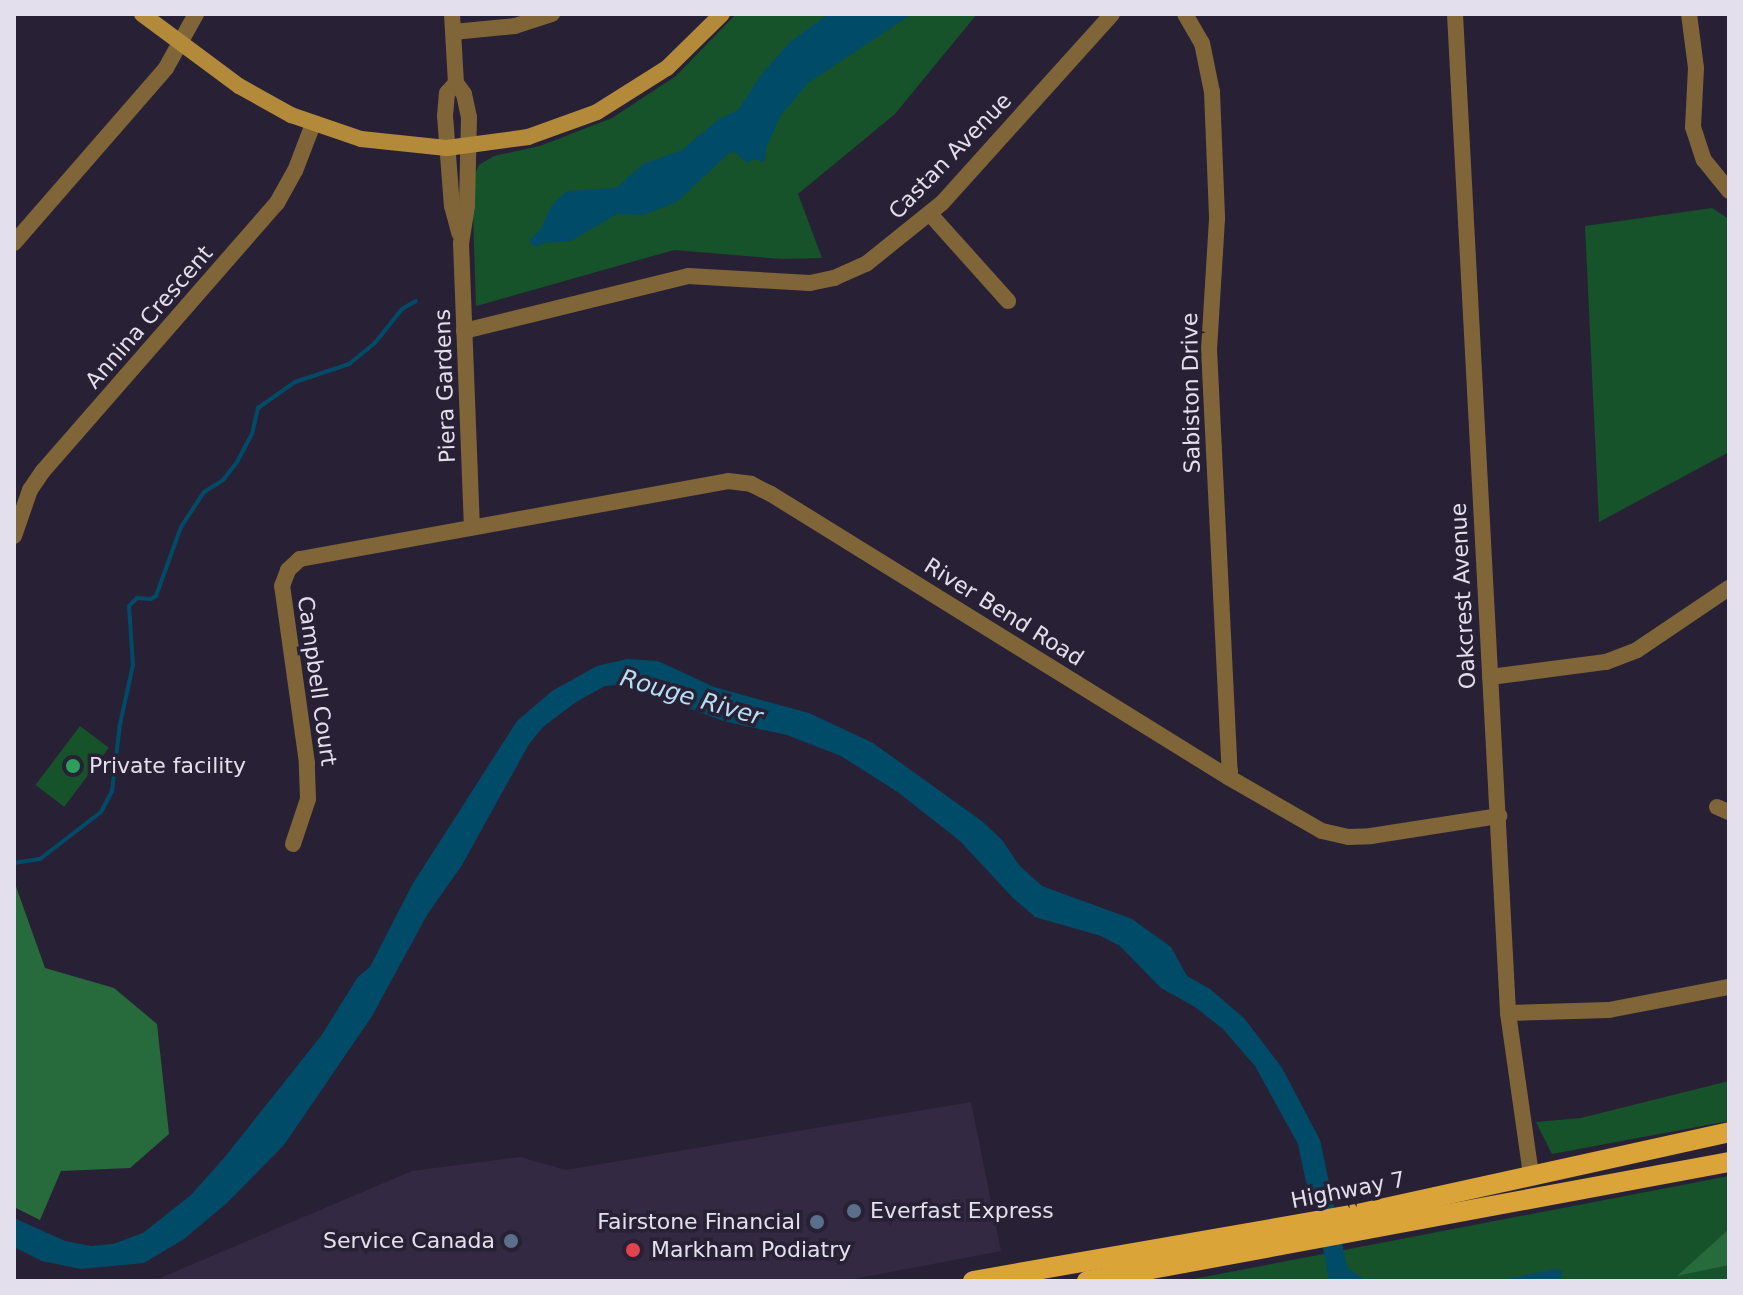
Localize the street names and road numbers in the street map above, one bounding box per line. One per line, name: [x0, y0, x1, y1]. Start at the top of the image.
street label: Castan Avenue: [883, 87, 1017, 225]
street label: Annina Crescent: [80, 240, 218, 394]
street label: Piera Gardens: [429, 309, 461, 463]
street label: Sabiston Drive: [1176, 312, 1206, 474]
street label: Oakcrest Avenue: [1445, 502, 1481, 690]
street label: River Bend Road: [920, 552, 1088, 672]
street label: Campbell Court: [292, 594, 342, 768]
street label: Highway 7: [1289, 1166, 1407, 1214]

